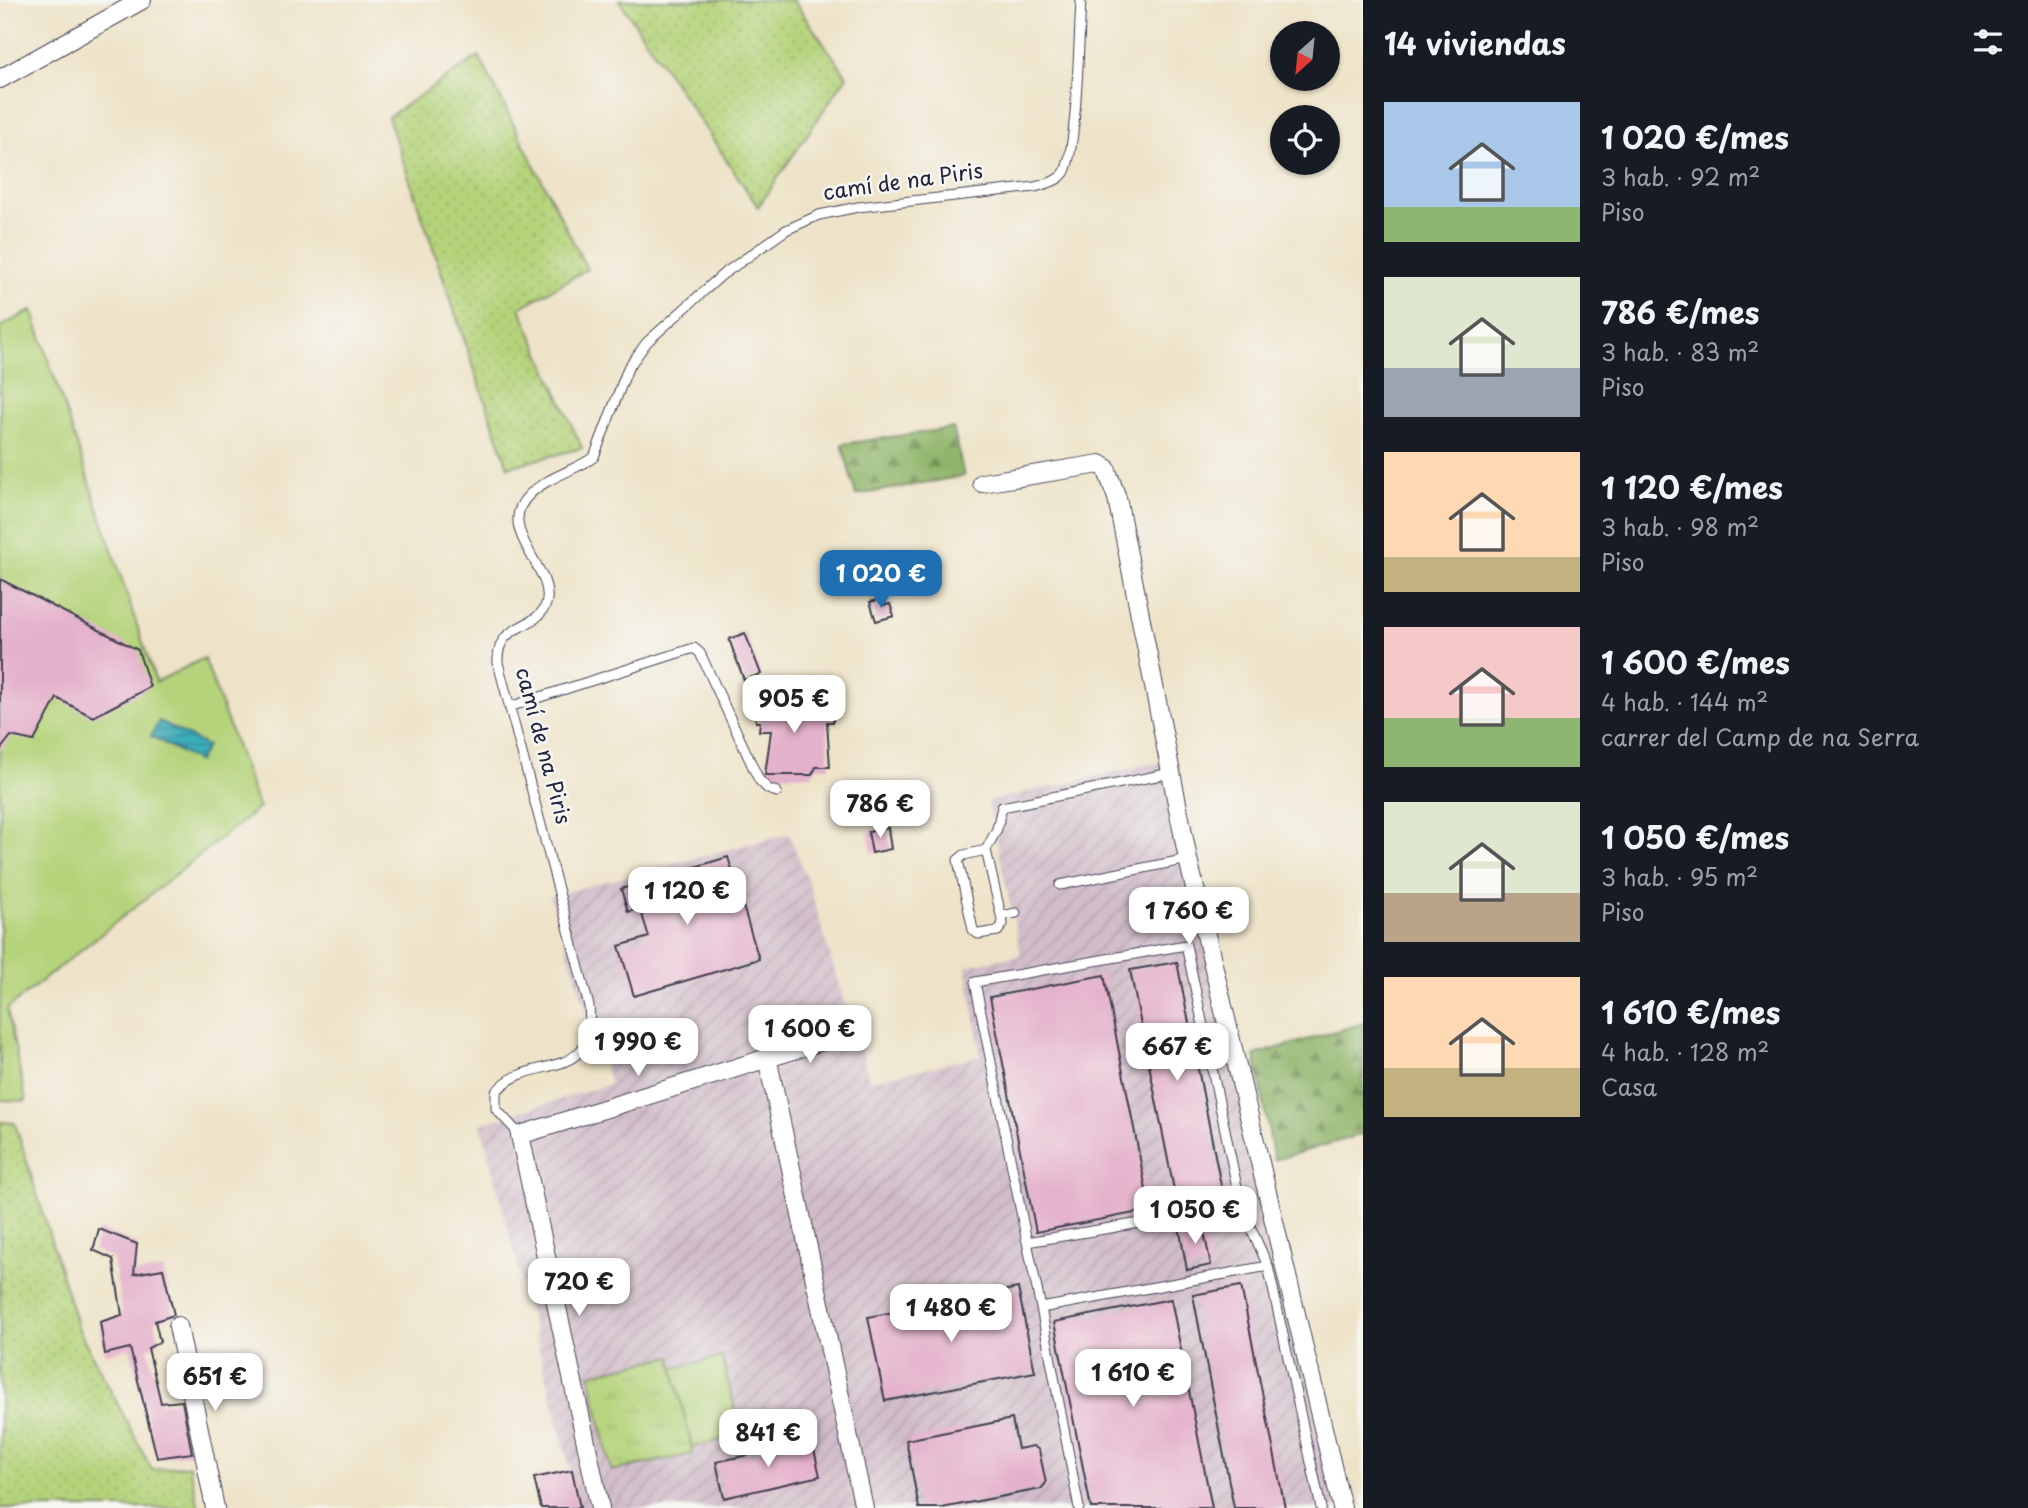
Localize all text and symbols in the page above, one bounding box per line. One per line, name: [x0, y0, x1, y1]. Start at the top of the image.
text: 14 viviendas: [1384, 20, 1566, 65]
north arrow: [1270, 21, 1340, 91]
map controls: [1270, 21, 1340, 175]
icon: filters: [1969, 23, 2007, 61]
button: locate: [1270, 105, 1340, 175]
text: 1 020 €/mes: [1601, 114, 1789, 159]
icon: home: [1440, 130, 1524, 214]
street label: camí de na Piris: [821, 153, 985, 207]
text: 3 hab. · 92 m²: [1601, 159, 1760, 194]
text: Piso: [1601, 194, 1645, 229]
text: 786 €/mes: [1601, 289, 1759, 334]
icon: home: [1440, 305, 1524, 389]
text: 3 hab. · 83 m²: [1601, 334, 1759, 369]
text: Piso: [1601, 369, 1645, 404]
text: 1 120 €/mes: [1601, 464, 1783, 509]
icon: home: [1440, 480, 1524, 564]
text: 3 hab. · 98 m²: [1601, 509, 1759, 544]
text: Piso: [1601, 544, 1645, 579]
pin: 1 020 €: [816, 550, 946, 610]
text: 1 020 €: [836, 555, 926, 590]
text: 1 600 €/mes: [1601, 639, 1790, 684]
icon: home: [1440, 655, 1524, 739]
street label: camí de na Piris: [509, 664, 581, 827]
pin: 905 €: [745, 676, 843, 735]
text: 905 €: [758, 680, 830, 715]
text: 4 hab. · 144 m²: [1601, 684, 1768, 719]
text: carrer del Camp de na Serra: [1601, 719, 1919, 754]
pin: 786 €: [831, 780, 929, 840]
text: 786 €: [846, 785, 914, 820]
text: 1 050 €/mes: [1601, 814, 1789, 859]
icon: home: [1440, 830, 1524, 914]
text: 3 hab. · 95 m²: [1601, 859, 1758, 894]
pin: 1 120 €: [622, 867, 752, 927]
text: 1 120 €: [644, 872, 730, 907]
pin: 1 760 €: [1124, 888, 1254, 947]
text: 1 760 €: [1145, 892, 1233, 927]
text: Piso: [1601, 894, 1645, 929]
text: 1 610 €/mes: [1601, 989, 1780, 1034]
icon: home: [1440, 1005, 1524, 1089]
pin: 1 600 €: [745, 1006, 875, 1065]
text: 1 600 €: [764, 1010, 856, 1045]
pin: 1 990 €: [573, 1018, 703, 1078]
text: 1 990 €: [594, 1023, 682, 1058]
pin: 667 €: [1128, 1024, 1226, 1083]
text: 667 €: [1142, 1028, 1212, 1063]
text: 4 hab. · 128 m²: [1601, 1034, 1769, 1069]
text: Casa: [1601, 1069, 1657, 1104]
pin: 1 050 €: [1130, 1186, 1260, 1246]
text: 1 050 €: [1150, 1191, 1240, 1226]
pin: 720 €: [530, 1258, 628, 1318]
text: 720 €: [544, 1263, 614, 1298]
pin: 1 480 €: [886, 1284, 1016, 1344]
text: 1 480 €: [906, 1289, 996, 1324]
pin: 1 610 €: [1068, 1350, 1198, 1409]
pin: 651 €: [166, 1354, 264, 1413]
text: 1 610 €: [1091, 1354, 1175, 1389]
text: 651 €: [183, 1358, 247, 1393]
pin: 841 €: [719, 1410, 817, 1469]
text: 841 €: [735, 1414, 801, 1449]

